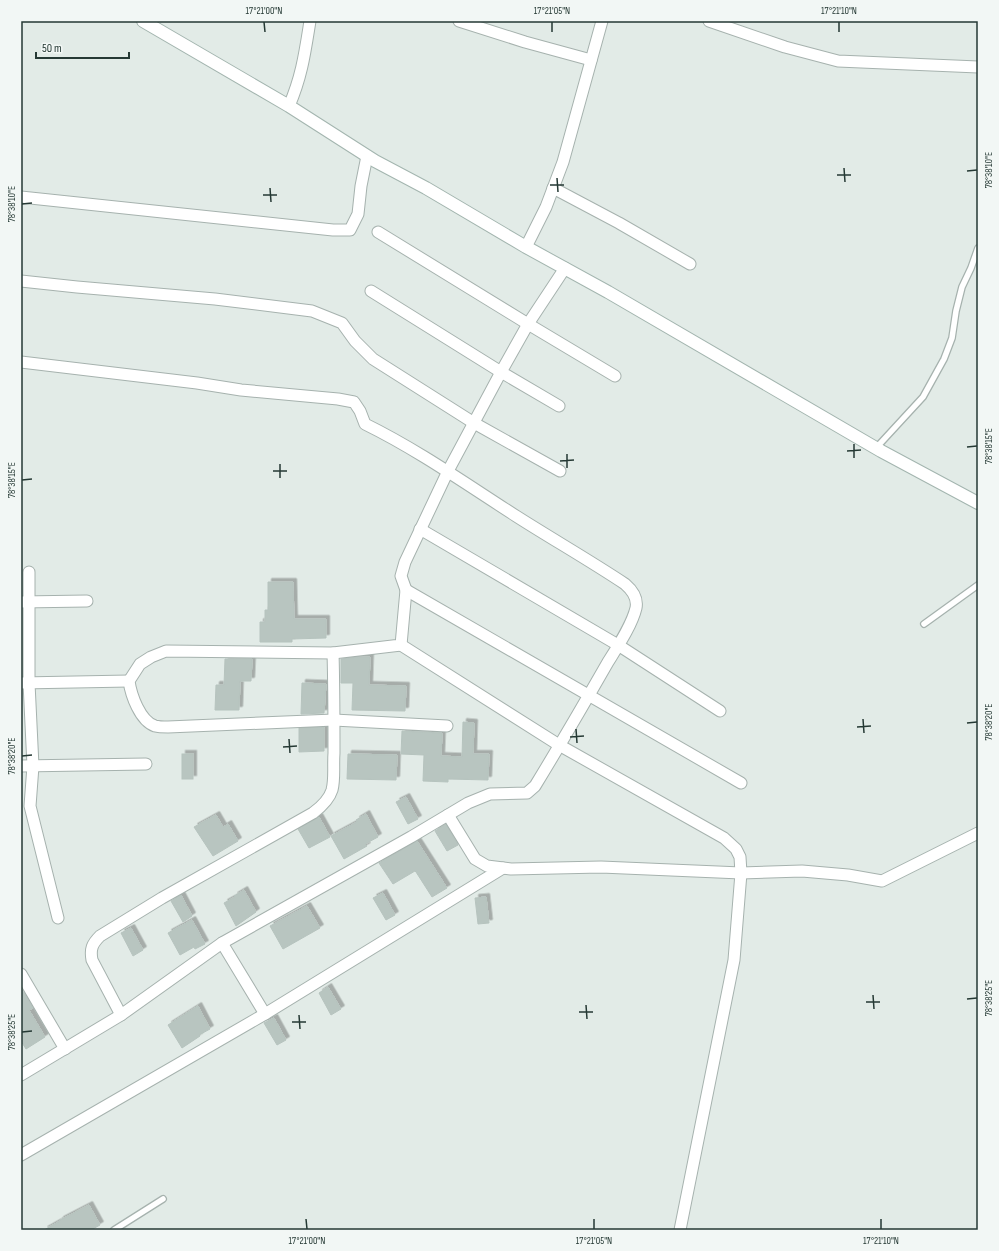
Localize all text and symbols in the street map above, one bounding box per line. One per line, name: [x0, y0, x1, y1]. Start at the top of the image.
text: 17°21'00"N: [246, 5, 282, 17]
text: 17°21'05"N: [534, 5, 570, 17]
text: 17°21'10"N: [821, 5, 857, 17]
scale bar: [36, 34, 129, 60]
text: 50 m: [42, 41, 62, 56]
text: 78°38'10"E: [983, 152, 995, 188]
text: 78°38'10"E: [6, 186, 18, 222]
text: 78°38'15"E: [983, 428, 995, 464]
text: 78°38'15"E: [6, 462, 18, 498]
text: 78°38'20"E: [983, 704, 995, 740]
text: 78°38'20"E: [6, 738, 18, 774]
text: 78°38'25"E: [983, 980, 995, 1016]
text: 78°38'25"E: [6, 1014, 18, 1050]
text: 17°21'00"N: [289, 1235, 325, 1247]
text: 17°21'05"N: [576, 1235, 612, 1247]
text: 17°21'10"N: [863, 1235, 899, 1247]

